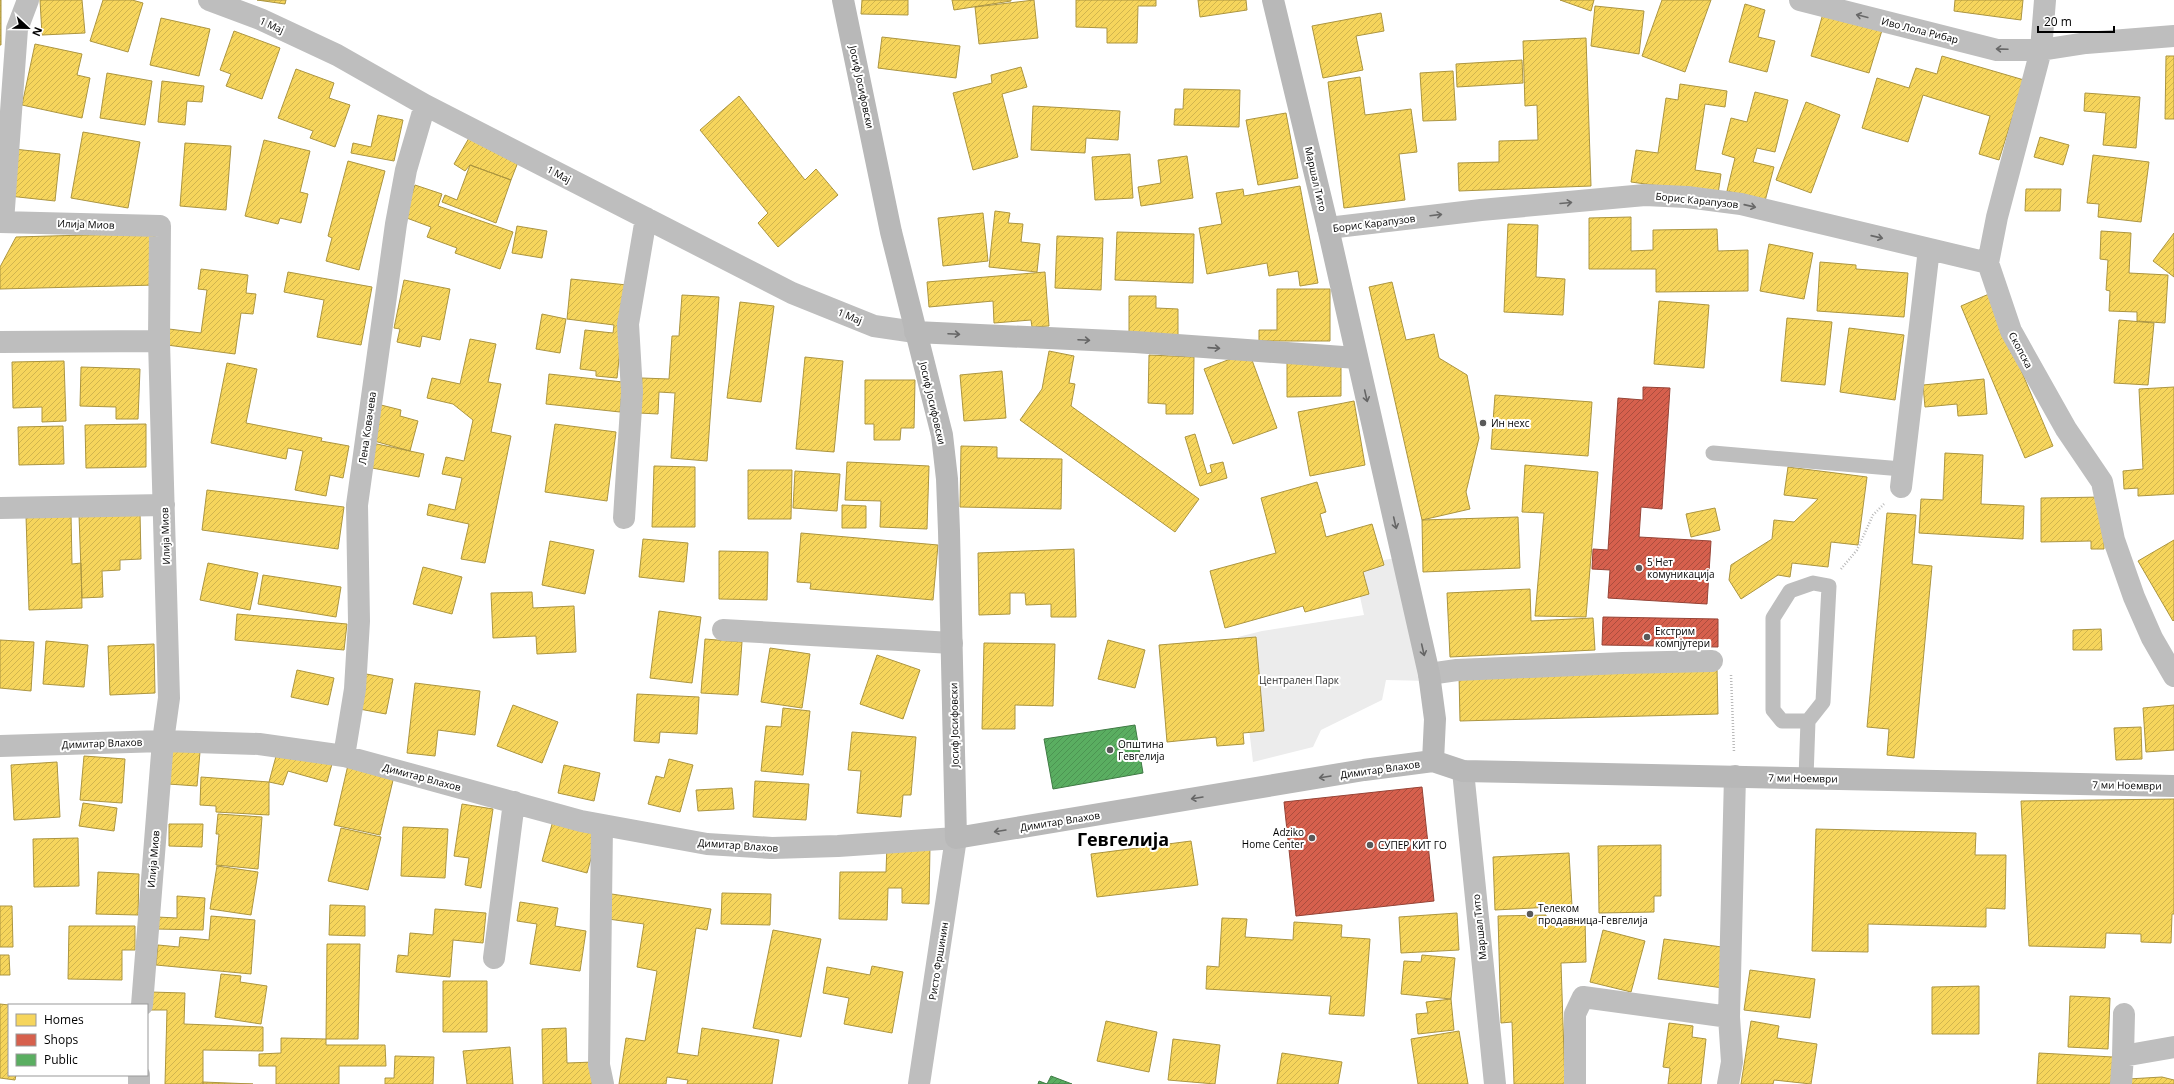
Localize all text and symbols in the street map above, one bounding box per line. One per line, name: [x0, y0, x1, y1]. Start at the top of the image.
north arrow: [8, 8, 48, 48]
scale bar: [2038, 8, 2114, 34]
one-way arrow: [1856, 12, 1869, 19]
street label: 1 Мај: [258, 13, 286, 37]
text: 20 m: [2044, 13, 2072, 30]
street label: Иво Лола Рибар: [1880, 14, 1960, 46]
text: N: [29, 25, 46, 39]
street label: Јосиф Јосифовски: [846, 43, 878, 130]
one-way arrow: [1996, 46, 2009, 53]
street label: Маршал Тито: [1302, 145, 1330, 213]
street label: 1 Мај: [545, 162, 573, 186]
street label: Борис Карапузов: [1655, 189, 1739, 211]
one-way arrow: [1559, 199, 1572, 206]
one-way arrow: [1744, 203, 1757, 211]
street label: Борис Карапузов: [1332, 211, 1416, 235]
one-way arrow: [1429, 212, 1442, 219]
street label: Илија Миов: [57, 216, 115, 232]
one-way arrow: [1870, 233, 1883, 241]
street label: 1 Мај: [836, 305, 864, 327]
street label: Скопска: [2006, 329, 2036, 371]
one-way arrow: [947, 330, 960, 337]
one-way arrow: [1077, 336, 1090, 344]
one-way arrow: [1207, 345, 1220, 352]
street label: Јосиф Јосифовски: [916, 359, 949, 446]
one-way arrow: [1362, 389, 1370, 402]
street label: Лена Ковачева: [355, 391, 379, 465]
place label: Ин нехс: [1491, 416, 1530, 430]
marker: Ин нехс: [1478, 418, 1488, 428]
street label: Илија Миов: [157, 507, 173, 565]
one-way arrow: [1391, 516, 1399, 529]
place label: 5 Нет комуникација: [1647, 555, 1715, 581]
marker: 5 Нет комуникација: [1634, 563, 1644, 573]
place label: Екстрим компјутери: [1655, 624, 1710, 650]
marker: Екстрим компјутери: [1642, 632, 1652, 642]
one-way arrow: [1420, 643, 1428, 656]
park label: Централен Парк: [1259, 673, 1340, 687]
street label: Јосиф Јосифовски: [946, 683, 962, 768]
street label: Димитар Влахов: [61, 735, 143, 751]
place label: Општина Гевгелија: [1118, 737, 1165, 763]
marker: Општина Гевгелија: [1105, 745, 1115, 755]
street label: Димитар Влахов: [1339, 756, 1421, 782]
street label: Димитар Влахов: [381, 760, 463, 794]
street label: 7 ми Ноември: [1768, 770, 1838, 786]
one-way arrow: [1319, 773, 1332, 781]
street label: 7 ми Ноември: [2092, 777, 2162, 793]
one-way arrow: [1191, 794, 1204, 802]
street label: Димитар Влахов: [1019, 808, 1101, 834]
place label: Adziko Home Center: [1242, 825, 1304, 851]
one-way arrow: [994, 827, 1007, 835]
district label: Гевгелија: [1077, 827, 1169, 851]
street label: Илија Миов: [144, 830, 162, 888]
marker: Adziko Home Center: [1307, 833, 1317, 843]
street label: Димитар Влахов: [697, 835, 779, 855]
place label: СУПЕР КИТ ГО: [1378, 838, 1447, 852]
marker: СУПЕР КИТ ГО: [1365, 840, 1375, 850]
street label: Маршал Тито: [1469, 893, 1489, 961]
place label: Телеком продавница-Гевгелија: [1538, 901, 1648, 927]
marker: Телеком продавница-Гевгелија: [1525, 909, 1535, 919]
street label: Ристо Фршинин: [925, 921, 951, 1001]
legend: [8, 1004, 148, 1076]
text: Homes: [44, 1011, 84, 1028]
text: Shops: [44, 1031, 79, 1048]
text: Public: [44, 1051, 78, 1068]

